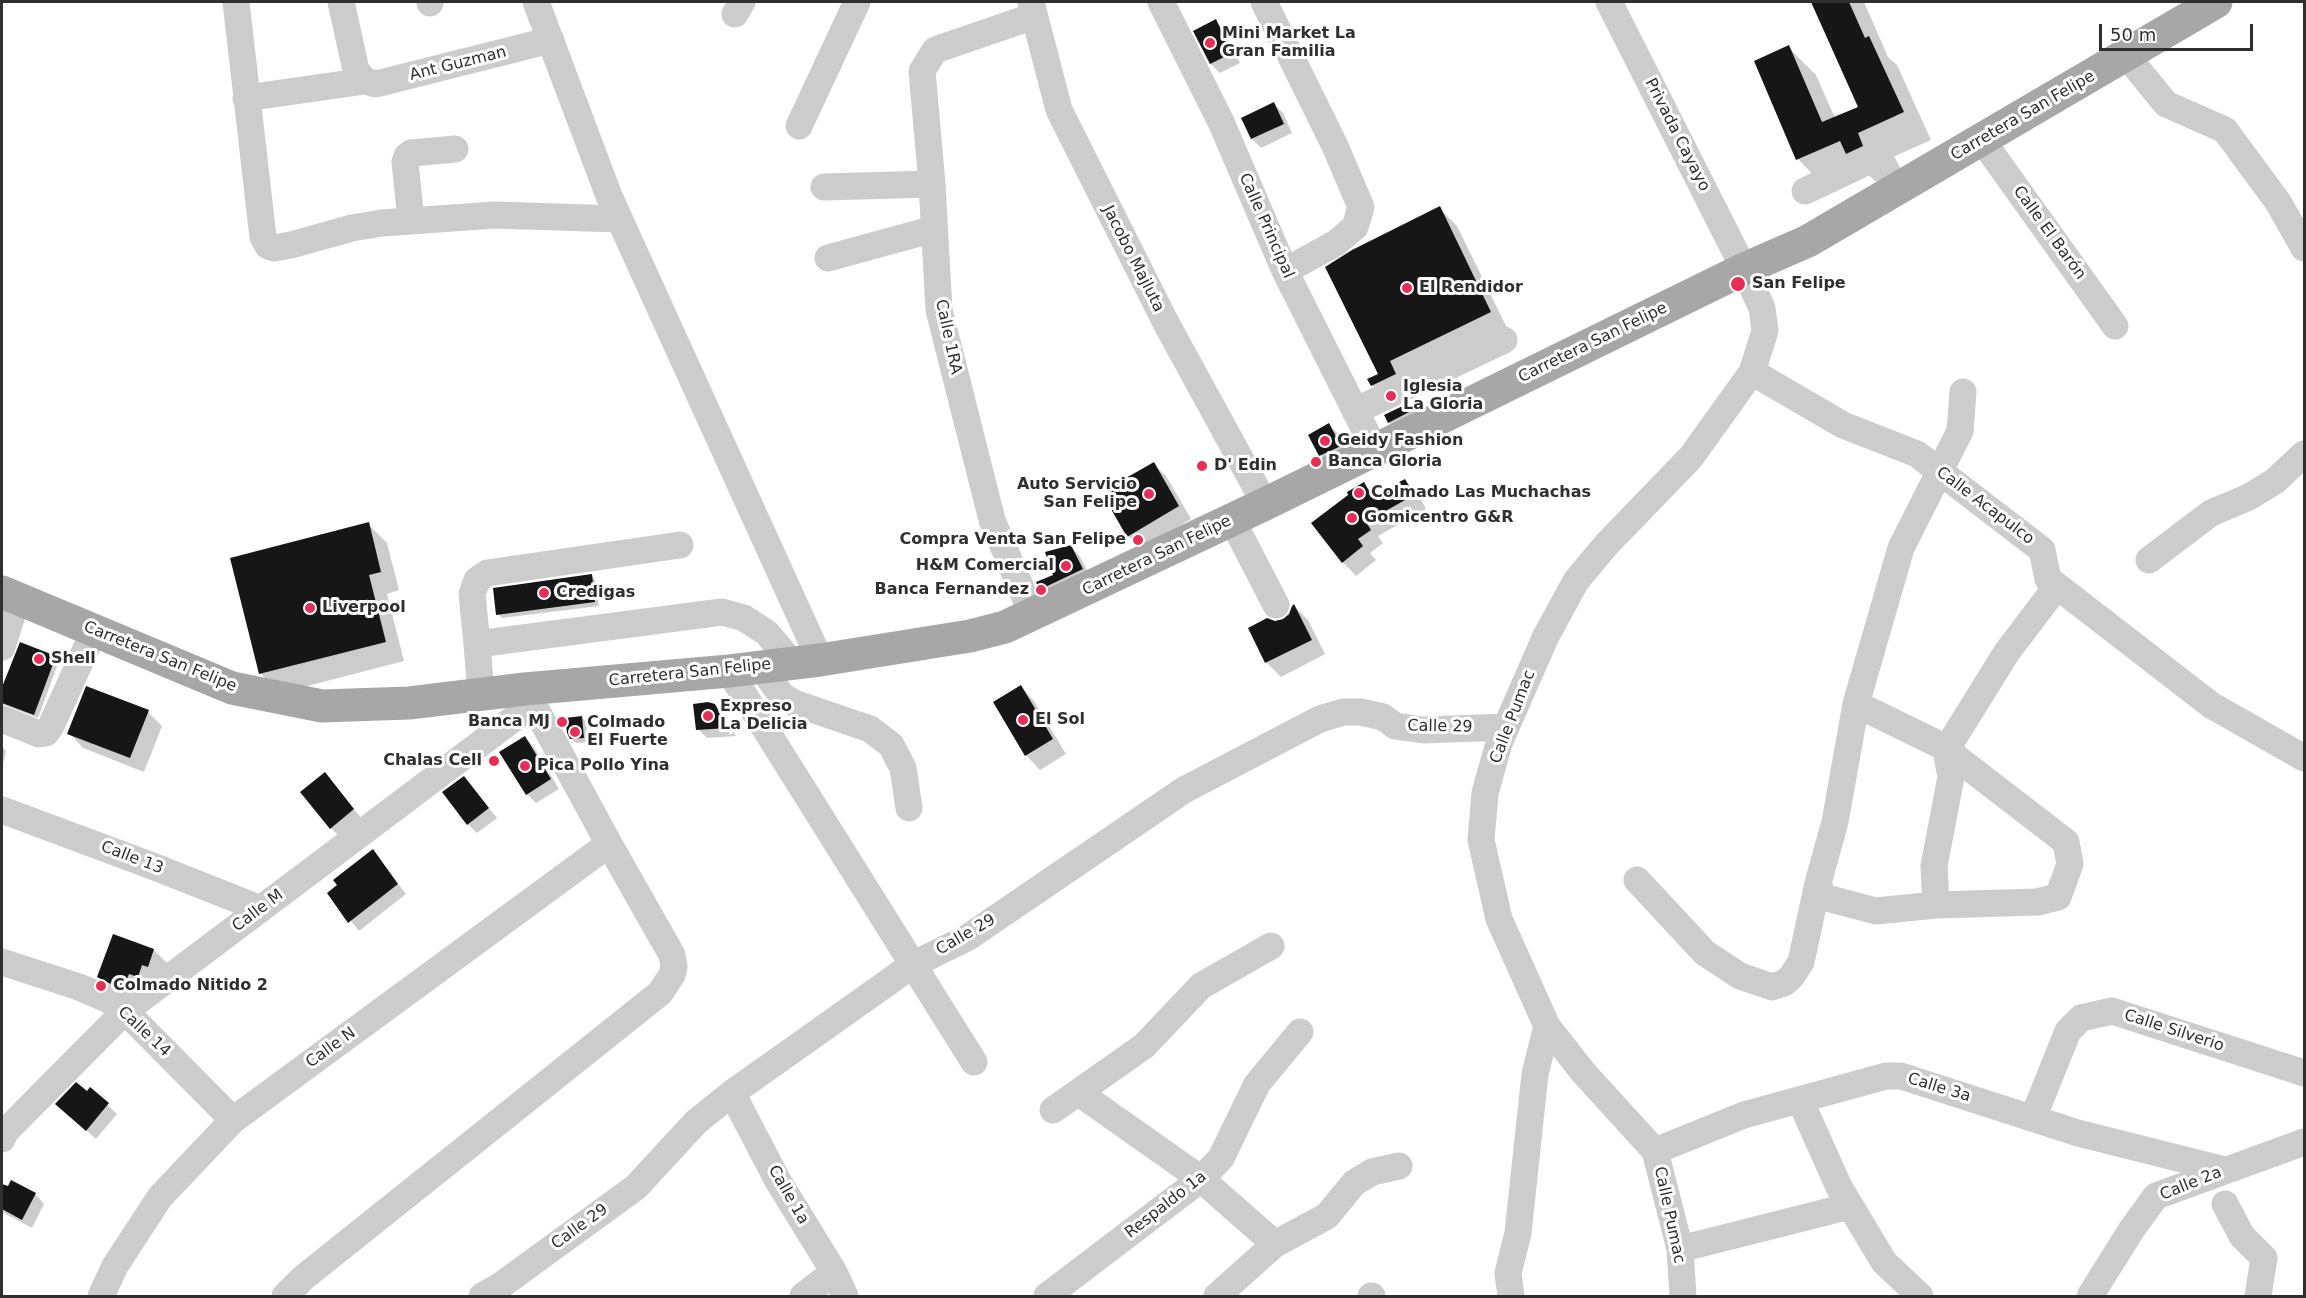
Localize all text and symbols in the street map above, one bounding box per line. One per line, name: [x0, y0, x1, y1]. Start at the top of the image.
scale bar: [2102, 12, 2256, 50]
place label: Mini Market La Gran Familia: [1222, 24, 1356, 62]
text: 50 m: [2110, 24, 2156, 45]
marker: Mini Market La Gran Familia: [1203, 36, 1217, 50]
street label: Ant Guzman: [408, 43, 508, 85]
street label: Carretera San Felipe: [1948, 67, 2098, 165]
street label: Privada Cayayo: [1640, 75, 1714, 195]
street label: Calle Principal: [1234, 170, 1298, 282]
street label: Calle El Barón: [2009, 182, 2089, 284]
street label: Jacobo Majluta: [1098, 203, 1168, 315]
place label: San Felipe: [1752, 274, 1846, 294]
marker: San Felipe: [1729, 275, 1747, 293]
place label: El Rendidor: [1419, 278, 1523, 298]
marker: El Rendidor: [1400, 281, 1414, 295]
street label: Calle 1RA: [931, 298, 965, 376]
street label: Carretera San Felipe: [1515, 299, 1671, 387]
place label: Iglesia La Gloria: [1403, 377, 1483, 415]
marker: Iglesia La Gloria: [1384, 389, 1398, 403]
place label: Geidy Fashion: [1337, 431, 1463, 451]
marker: Geidy Fashion: [1318, 434, 1332, 448]
place label: Banca Gloria: [1328, 452, 1442, 472]
marker: Banca Gloria: [1309, 455, 1323, 469]
place label: D' Edin: [1214, 456, 1277, 476]
marker: D' Edin: [1195, 459, 1209, 473]
street label: Calle Acapulco: [1932, 463, 2038, 549]
place label: Auto Servicio San Felipe: [1017, 475, 1137, 513]
place label: Colmado Las Muchachas: [1371, 483, 1591, 503]
marker: Colmado Las Muchachas: [1352, 486, 1366, 500]
marker: Auto Servicio San Felipe: [1142, 487, 1156, 501]
place label: Gomicentro G&R: [1364, 508, 1514, 528]
marker: Gomicentro G&R: [1345, 511, 1359, 525]
street label: Carretera San Felipe: [1079, 512, 1235, 600]
place label: Compra Venta San Felipe: [899, 530, 1126, 550]
marker: Compra Venta San Felipe: [1131, 533, 1145, 547]
place label: H&M Comercial: [916, 556, 1054, 576]
marker: H&M Comercial: [1059, 559, 1073, 573]
place label: Banca Fernandez: [875, 580, 1029, 600]
place label: Credigas: [556, 583, 635, 603]
marker: Banca Fernandez: [1034, 583, 1048, 597]
marker: Credigas: [537, 586, 551, 600]
place label: Liverpool: [322, 598, 406, 618]
marker: Liverpool: [303, 601, 317, 615]
street label: Carretera San Felipe: [81, 618, 239, 696]
place label: Shell: [51, 649, 96, 669]
marker: Shell: [32, 652, 46, 666]
street label: Carretera San Felipe: [608, 655, 772, 691]
street label: Calle Pumac: [1486, 668, 1540, 766]
place label: Expreso La Delicia: [720, 697, 807, 735]
marker: Expreso La Delicia: [701, 709, 715, 723]
place label: El Sol: [1035, 710, 1085, 730]
place label: Banca MJ: [468, 712, 550, 732]
place label: Colmado El Fuerte: [587, 713, 668, 751]
marker: El Sol: [1016, 713, 1030, 727]
marker: Banca MJ: [555, 715, 569, 729]
street label: Calle 29: [1407, 717, 1473, 737]
marker: Colmado El Fuerte: [568, 725, 582, 739]
place label: Chalas Cell: [383, 751, 482, 771]
marker: Chalas Cell: [487, 754, 501, 768]
place label: Pica Pollo Yina: [537, 756, 670, 776]
marker: Pica Pollo Yina: [518, 759, 532, 773]
street label: Calle 13: [98, 837, 166, 879]
street label: Calle M: [229, 886, 287, 936]
street label: Calle 29: [933, 910, 999, 960]
place label: Colmado Nitido 2: [113, 976, 268, 996]
marker: Colmado Nitido 2: [94, 979, 108, 993]
street label: Calle 14: [114, 1003, 174, 1061]
street label: Calle Silverio: [2122, 1006, 2226, 1056]
street label: Calle N: [302, 1024, 360, 1072]
street label: Calle 3a: [1905, 1069, 1973, 1107]
street label: Calle 1a: [763, 1162, 813, 1228]
street label: Calle 2a: [2157, 1163, 2225, 1205]
street label: Calle Pumac: [1649, 1165, 1689, 1265]
street label: Respaldo 1a: [1121, 1167, 1211, 1243]
street label: Calle 29: [548, 1200, 612, 1254]

